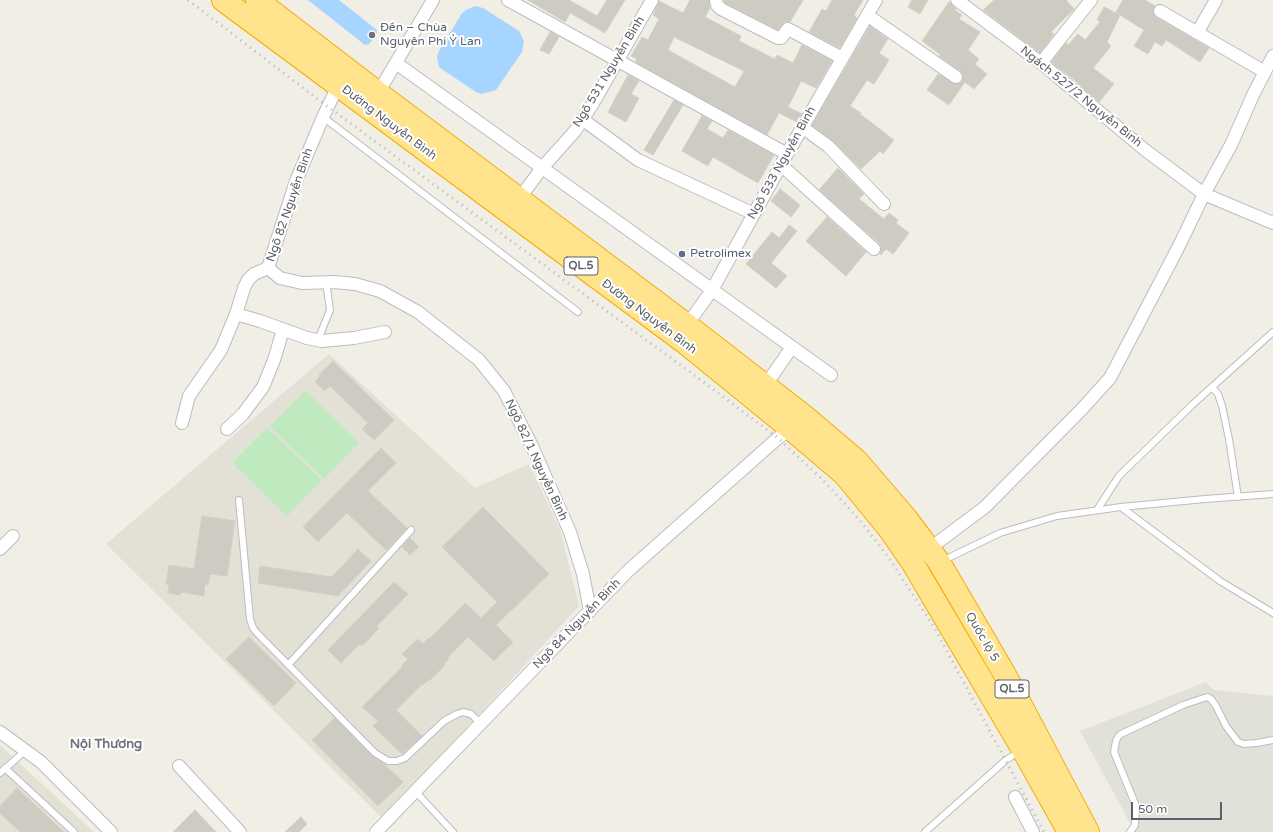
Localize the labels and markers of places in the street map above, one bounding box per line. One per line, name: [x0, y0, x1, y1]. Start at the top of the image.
place label: Đền – Chùa Nguyên Phi Ỷ Lan: [380, 21, 481, 49]
marker: Đền – Chùa Nguyên Phi Ỷ Lan: [367, 30, 377, 40]
place label: Petrolimex: [690, 247, 751, 261]
marker: Petrolimex: [677, 249, 687, 259]

